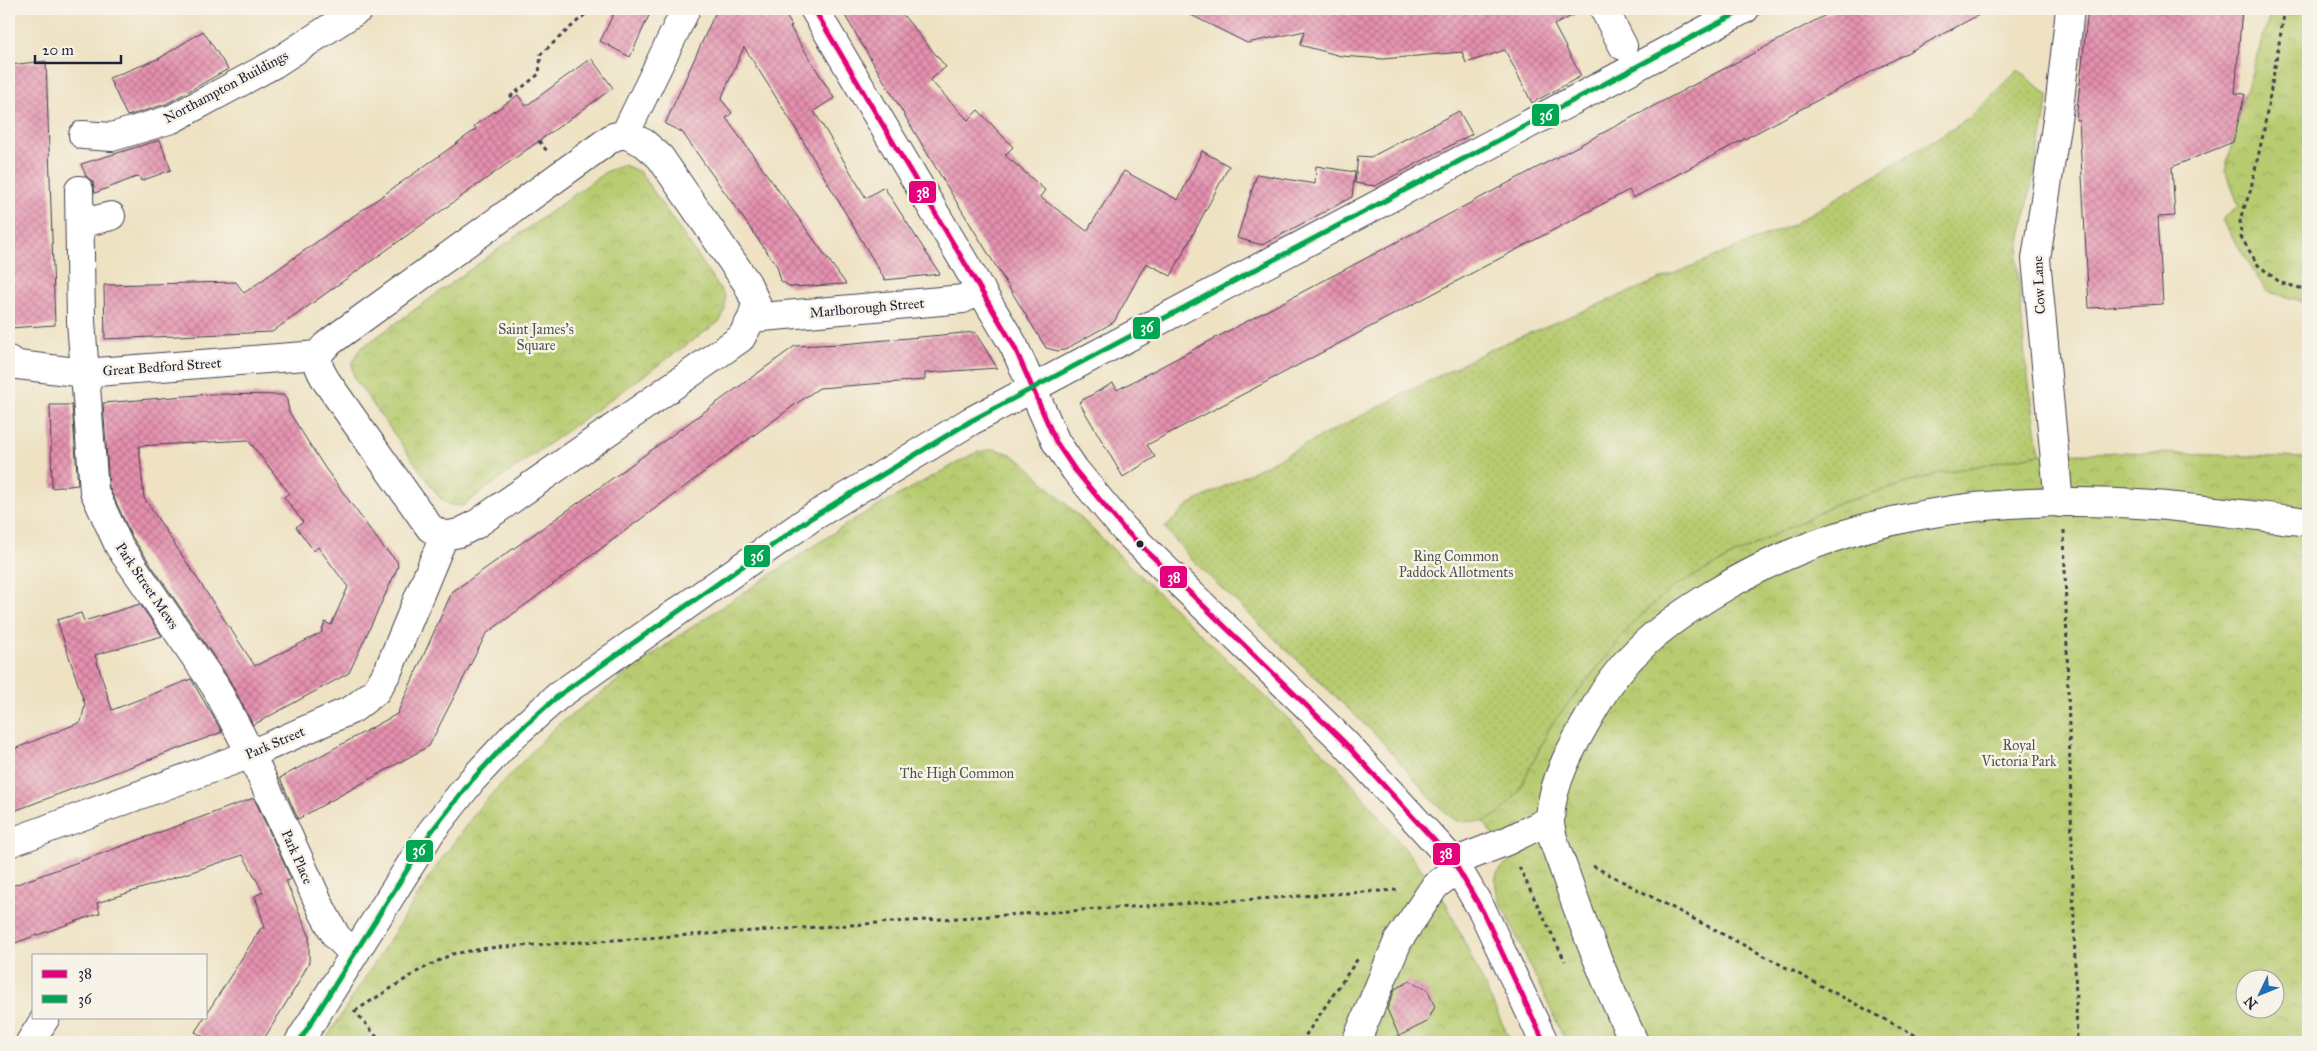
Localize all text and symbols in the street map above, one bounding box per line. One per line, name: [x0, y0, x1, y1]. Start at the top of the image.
scale bar: [35, 32, 121, 64]
text: 20 m: [42, 41, 74, 59]
street label: Northampton Buildings: [161, 47, 291, 127]
line badge: 36: [1531, 103, 1560, 127]
text: 36: [1540, 107, 1553, 125]
line badge: 38: [908, 180, 937, 204]
text: 38: [916, 184, 930, 202]
street label: Cow Lane: [2029, 255, 2049, 315]
street label: Marlborough Street: [809, 295, 925, 321]
line badge: 36: [1132, 316, 1161, 340]
text: 36: [1141, 319, 1154, 337]
park label: Saint James's Square: [498, 321, 574, 355]
street label: Great Bedford Street: [102, 354, 222, 380]
unlabelled marker: [1135, 539, 1145, 549]
street label: Park Street Mews: [112, 540, 182, 632]
line badge: 36: [743, 544, 771, 568]
text: 36: [751, 548, 764, 566]
park label: Ring Common Paddock Allotments: [1399, 548, 1513, 581]
line badge: 38: [1159, 565, 1188, 589]
text: 38: [1167, 569, 1181, 587]
street label: Park Street: [243, 723, 307, 763]
park label: Royal Victoria Park: [1981, 737, 2057, 770]
park label: The High Common: [900, 765, 1015, 782]
street label: Park Place: [277, 827, 317, 887]
line badge: 36: [405, 839, 434, 863]
text: 36: [413, 842, 426, 860]
line badge: 38: [1432, 842, 1461, 866]
text: 38: [1439, 845, 1453, 863]
legend: [32, 954, 208, 1018]
text: 38: [78, 964, 92, 982]
north arrow: [2234, 968, 2284, 1018]
text: 36: [78, 990, 93, 1008]
text: N: [2241, 992, 2261, 1013]

